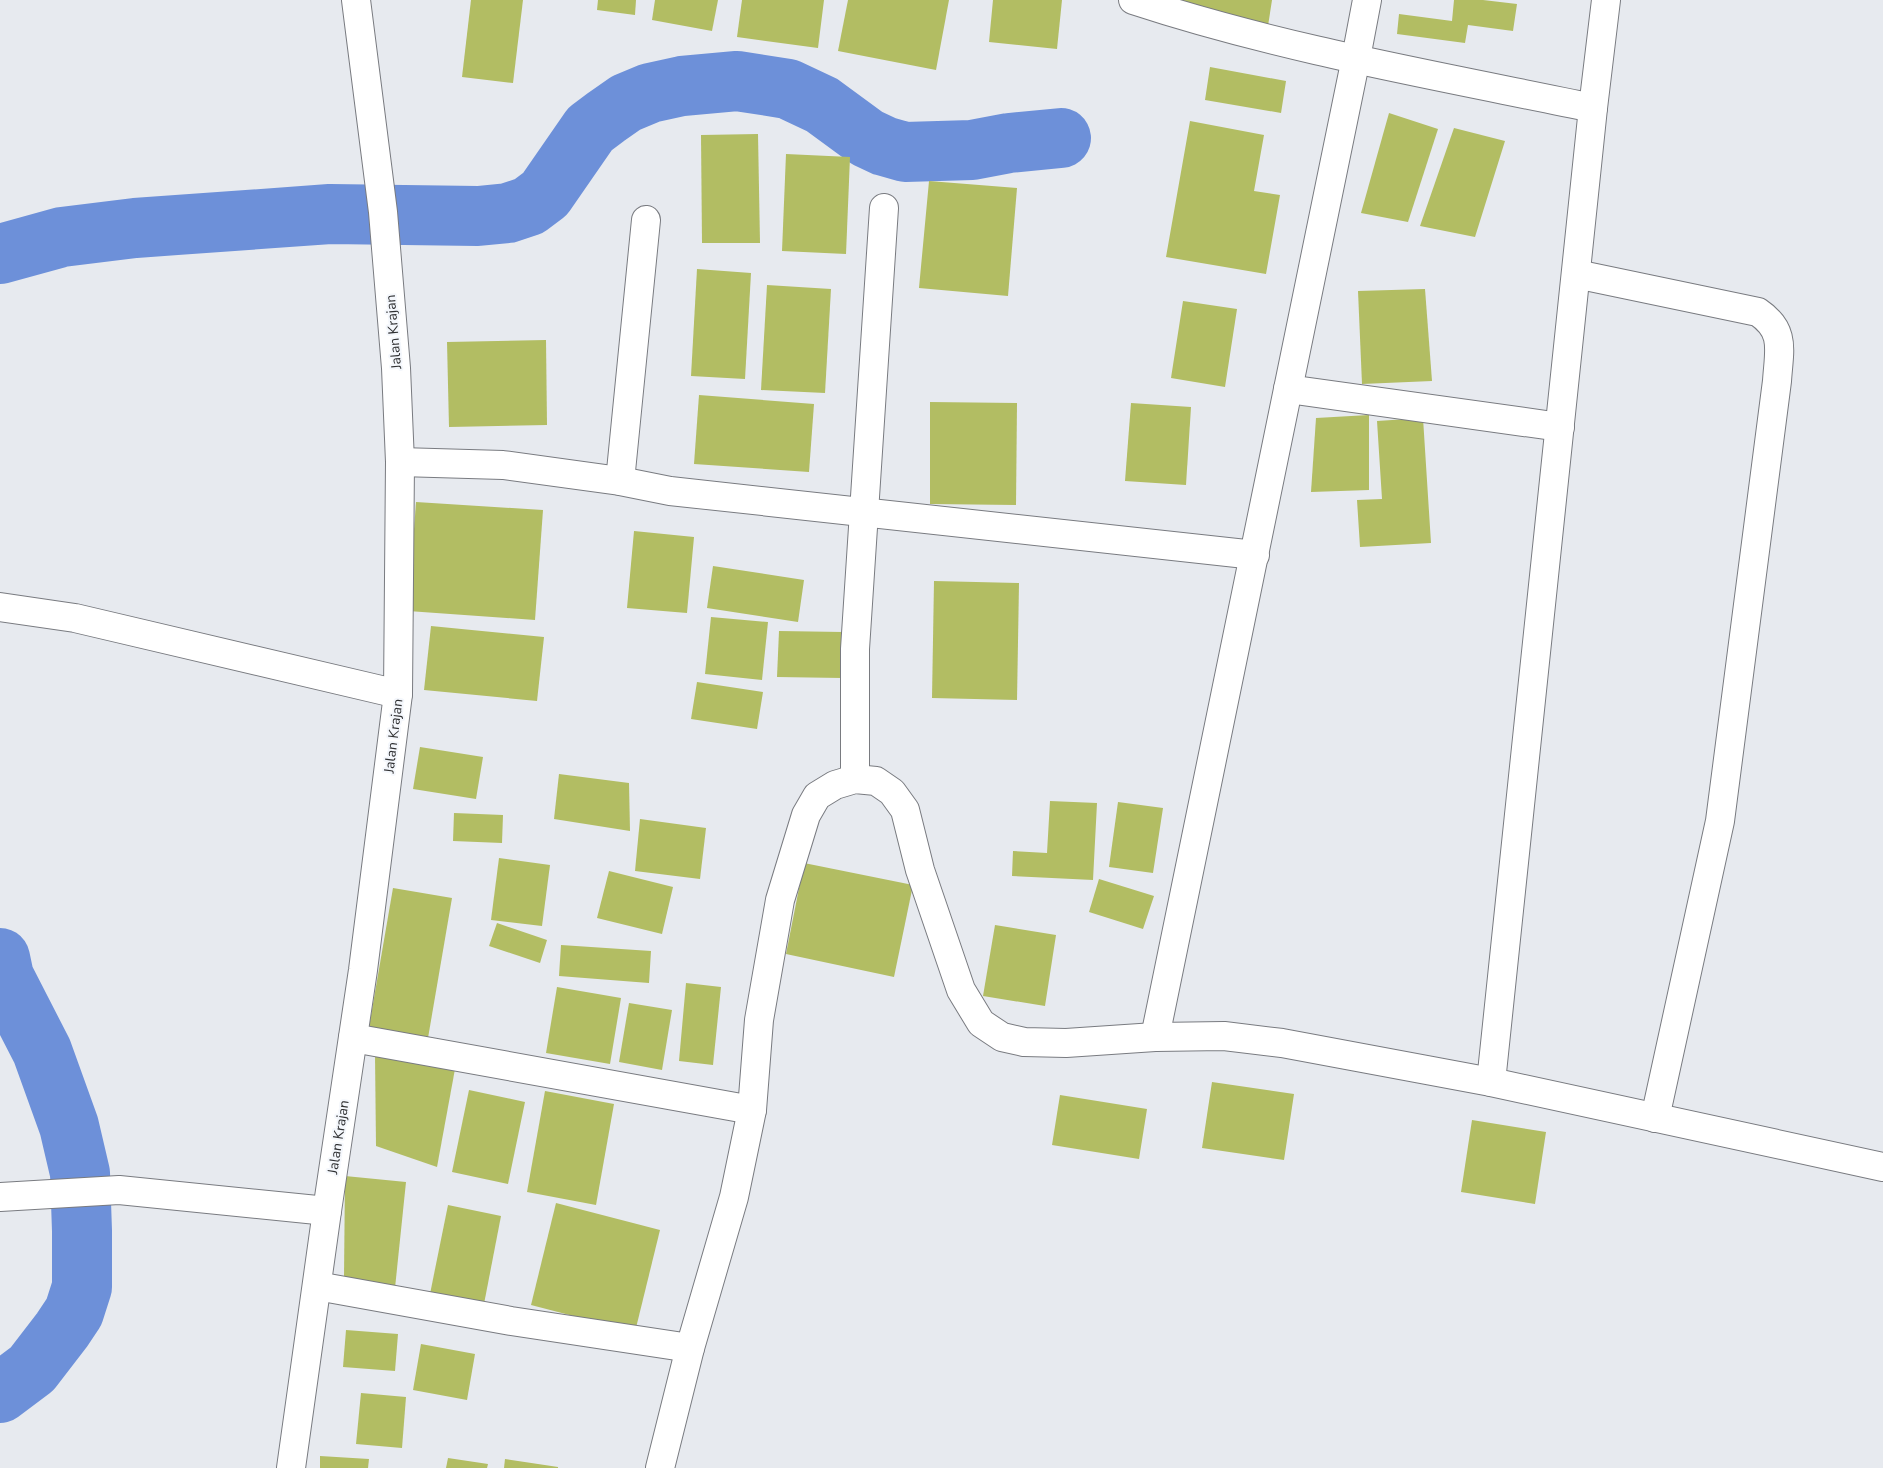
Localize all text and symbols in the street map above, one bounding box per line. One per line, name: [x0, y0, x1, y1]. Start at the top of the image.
street label: Jalan Krajan: [381, 294, 406, 371]
street label: Jalan Krajan: [379, 698, 407, 775]
street label: Jalan Krajan: [323, 1099, 354, 1177]

